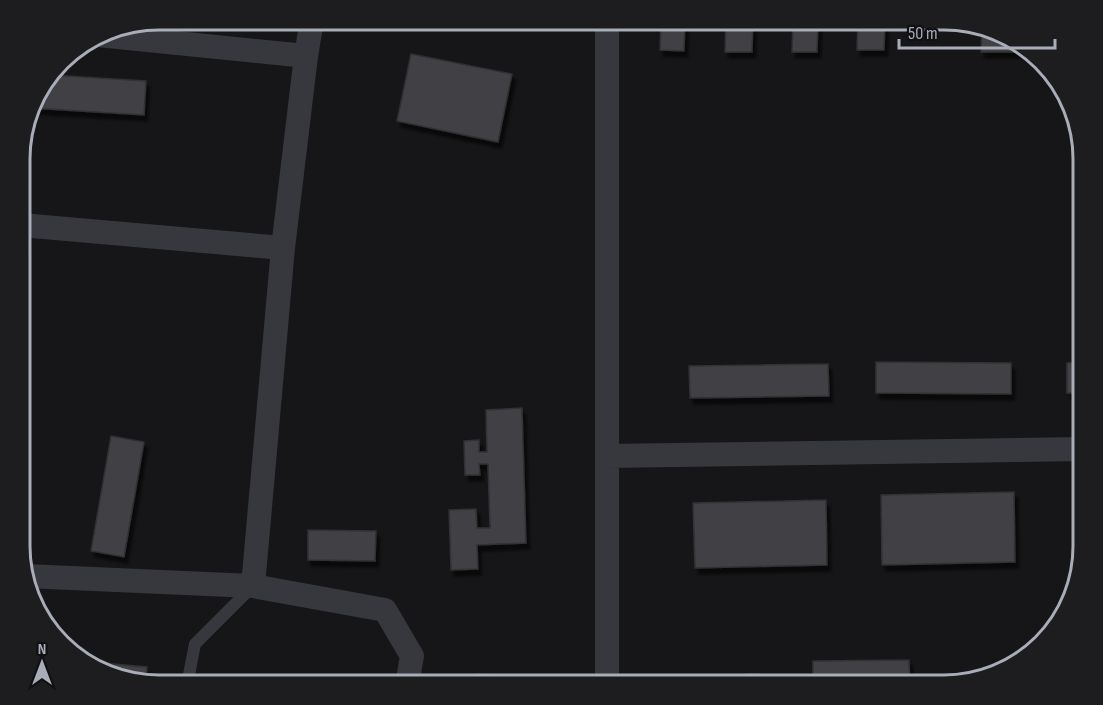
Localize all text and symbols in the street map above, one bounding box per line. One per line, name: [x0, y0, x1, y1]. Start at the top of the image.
scale bar: [899, 12, 1055, 50]
text: 50 m: [908, 23, 938, 44]
north arrow: [12, 633, 72, 693]
text: N: [38, 640, 46, 659]

